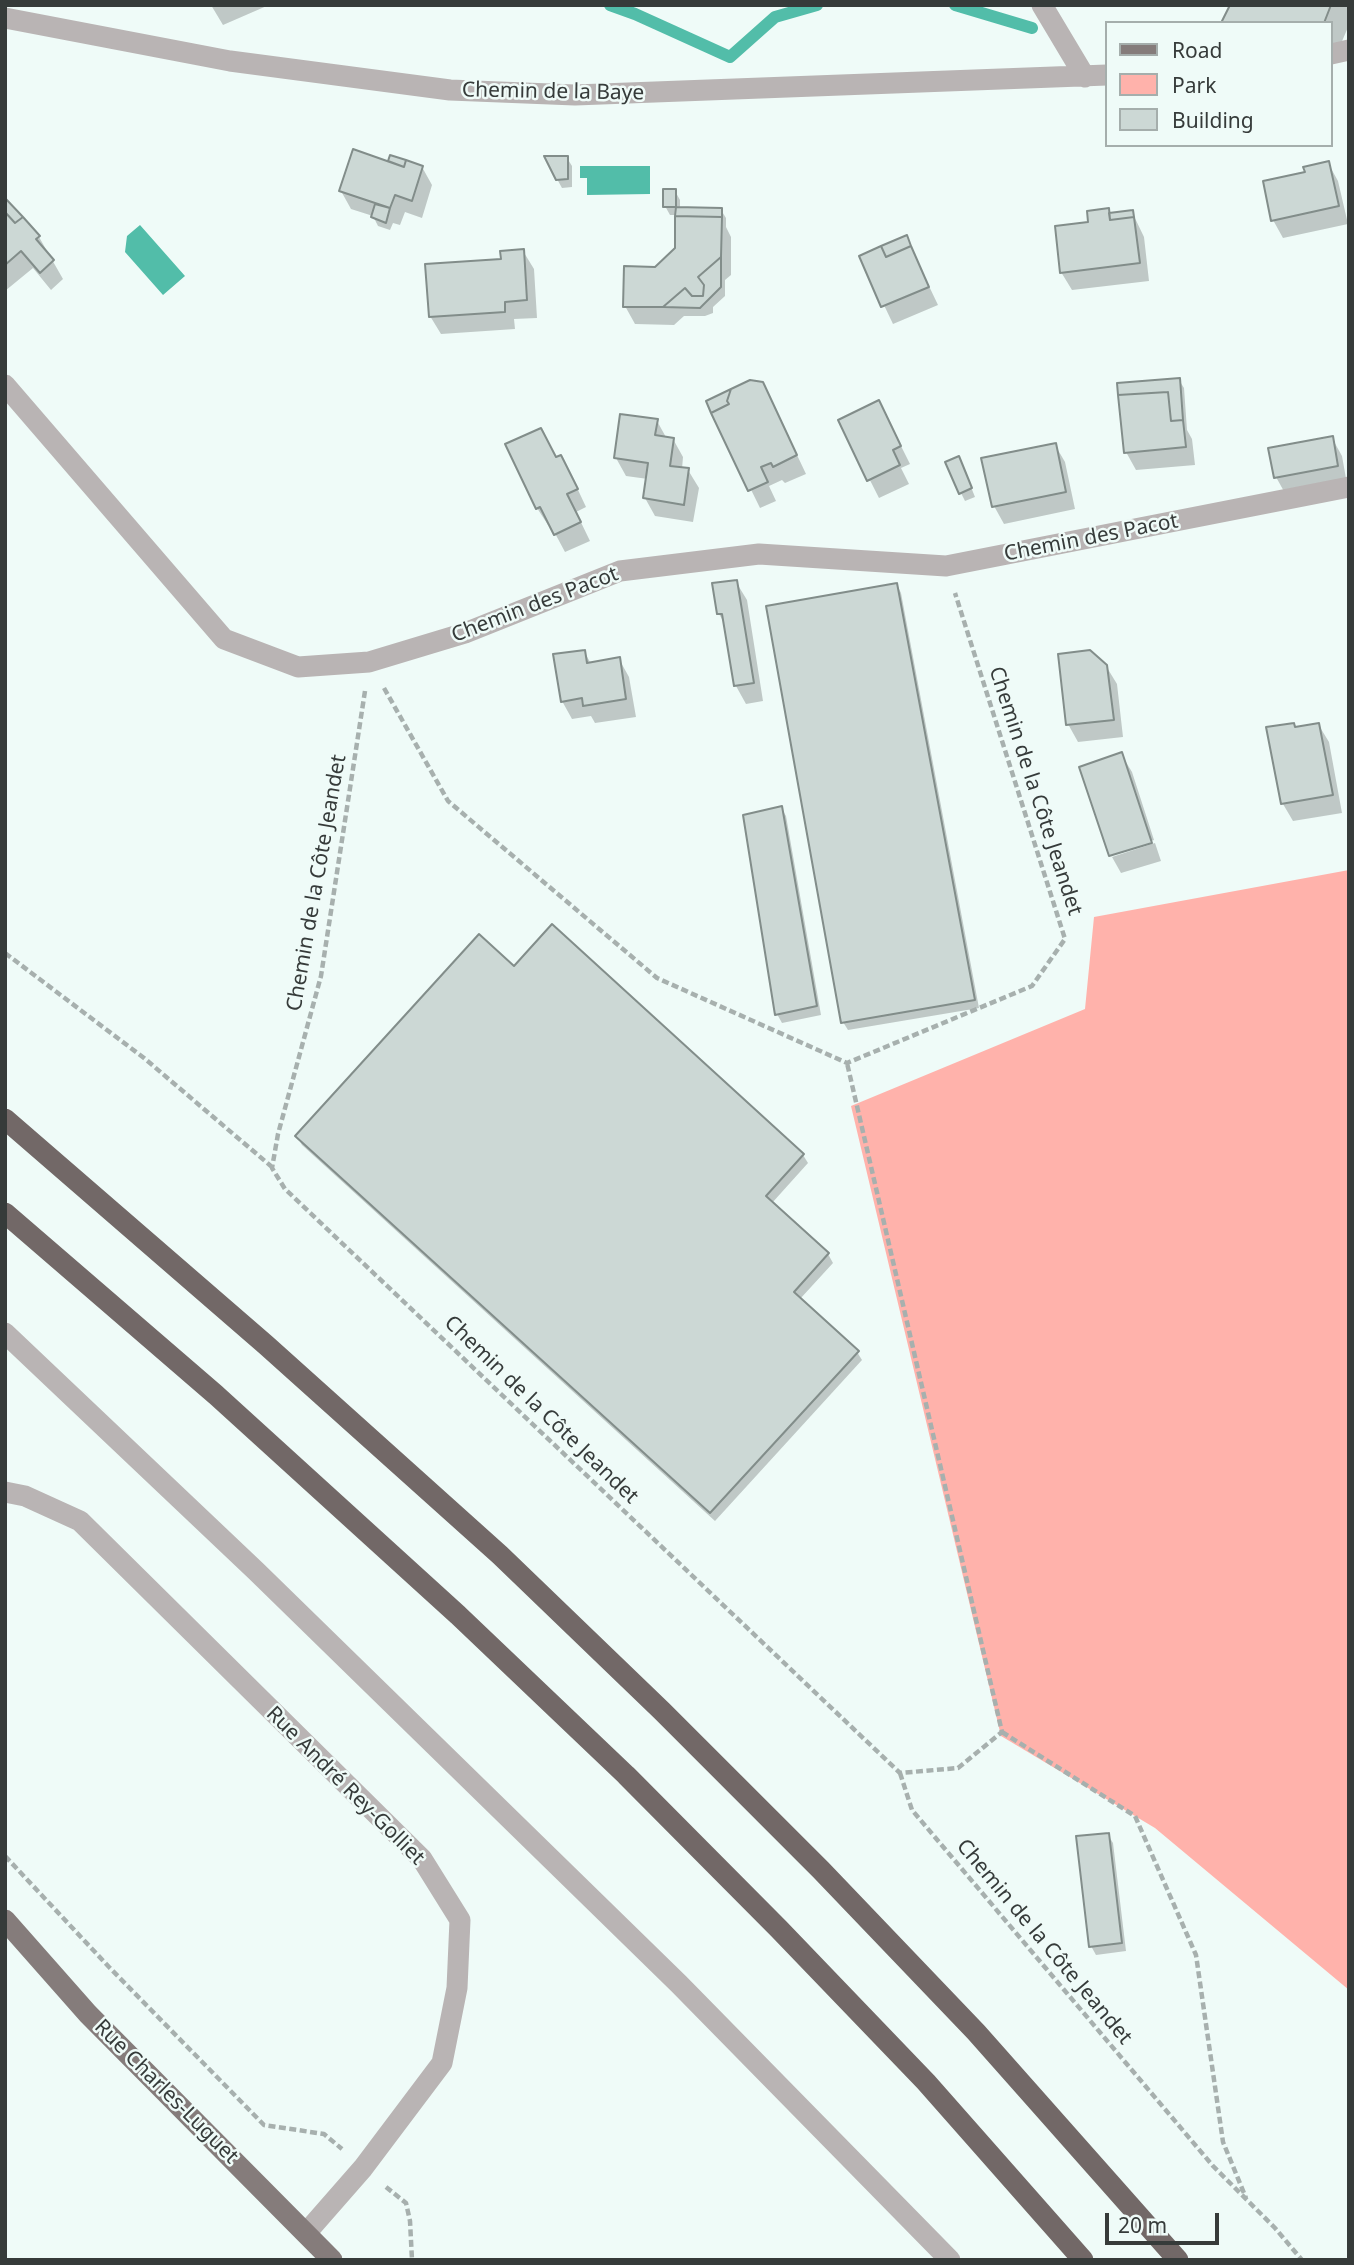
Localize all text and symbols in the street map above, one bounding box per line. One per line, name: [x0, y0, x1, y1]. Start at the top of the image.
legend: [1106, 21, 1333, 147]
text: Road: [1172, 36, 1222, 64]
text: Park: [1172, 71, 1216, 99]
street label: Chemin de la Baye: [462, 78, 644, 106]
text: Building: [1172, 106, 1254, 134]
street label: Chemin des Pacot: [1002, 509, 1180, 567]
street label: Chemin des Pacot: [448, 562, 622, 648]
street label: Chemin de la Côte Jeandet: [983, 663, 1087, 919]
street label: Chemin de la Côte Jeandet: [282, 753, 352, 1013]
street label: Chemin de la Côte Jeandet: [439, 1311, 643, 1509]
street label: Rue André Rey-Golliet: [260, 1701, 430, 1871]
street label: Chemin de la Côte Jeandet: [951, 1834, 1137, 2050]
street label: Rue Charles-Luguet: [89, 2015, 243, 2169]
scale bar: [1109, 2198, 1223, 2242]
text: 20 m: [1118, 2211, 1167, 2239]

